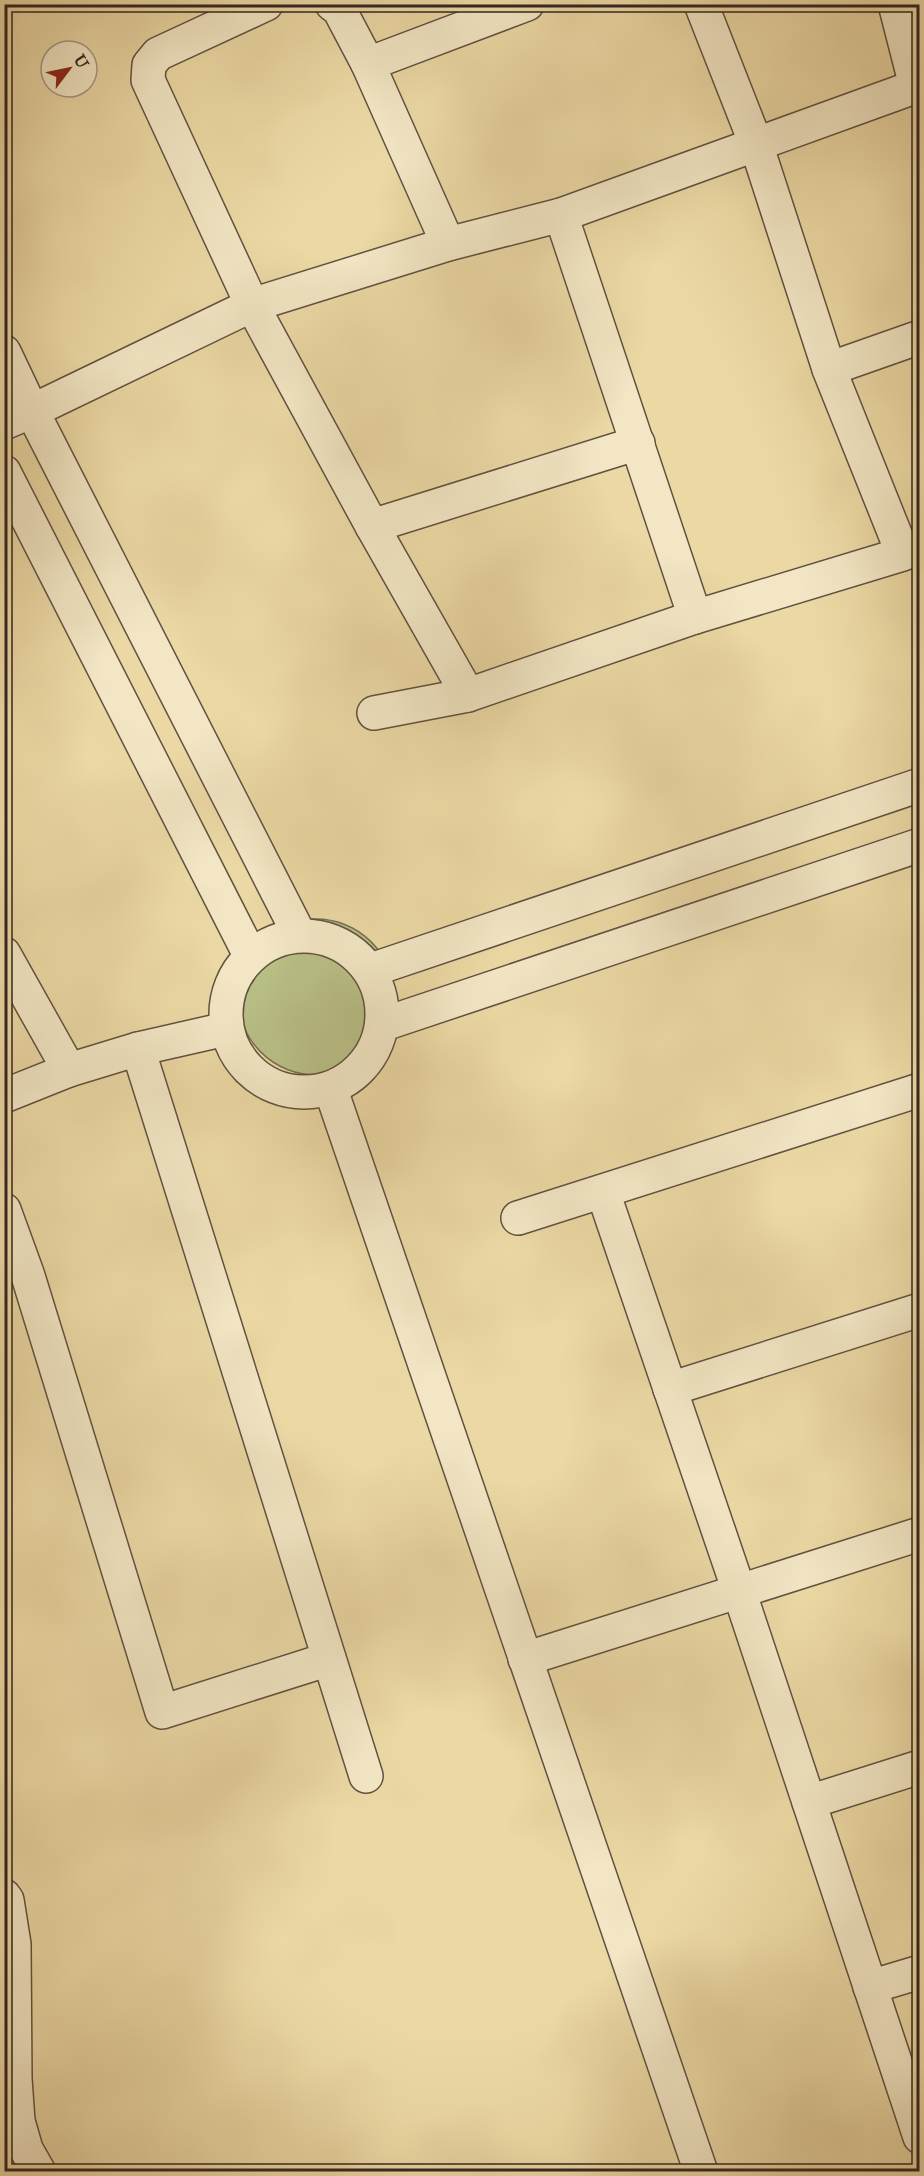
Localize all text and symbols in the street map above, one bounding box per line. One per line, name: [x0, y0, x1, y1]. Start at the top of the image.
north arrow: [39, 39, 99, 99]
text: U: [70, 51, 93, 72]

